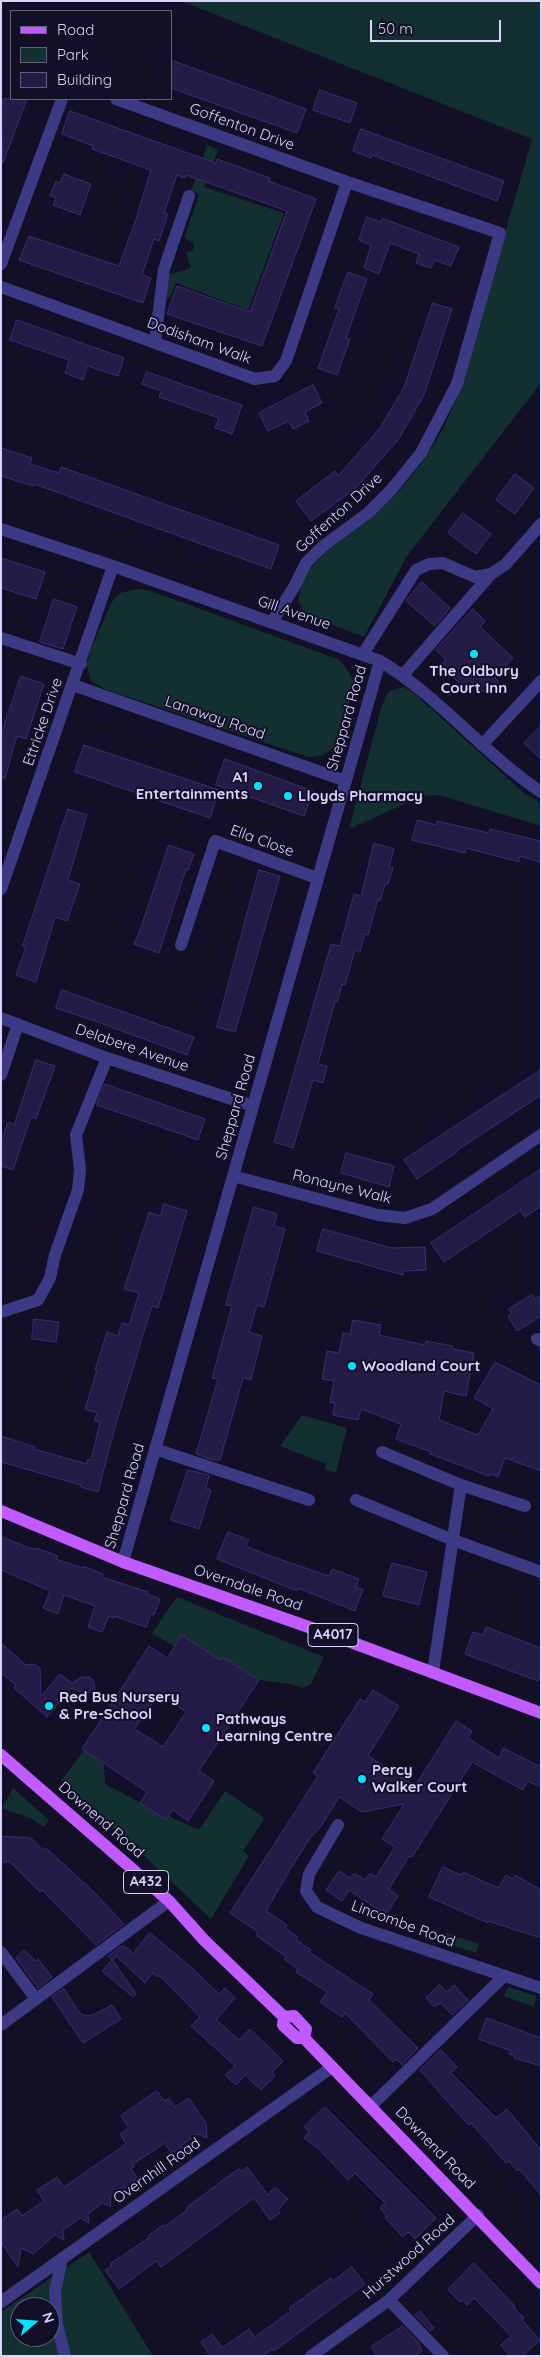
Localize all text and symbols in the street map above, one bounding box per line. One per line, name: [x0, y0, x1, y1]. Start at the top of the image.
legend: [10, 10, 172, 100]
scale bar: [372, 10, 503, 42]
text: 50 m: [378, 19, 413, 38]
text: Road: [57, 20, 94, 39]
text: Park: [57, 45, 89, 64]
text: Building: [57, 70, 112, 89]
street label: Goffenton Drive: [187, 100, 297, 154]
street label: Dodisham Walk: [144, 314, 254, 368]
street label: Goffenton Drive: [292, 469, 386, 557]
street label: Gill Avenue: [255, 592, 333, 634]
marker: The Oldbury Court Inn: [468, 648, 480, 660]
place label: The Oldbury Court Inn: [429, 662, 519, 697]
street label: Sheppard Road: [323, 663, 371, 773]
street label: Ettricke Drive: [20, 676, 66, 768]
street label: Lanaway Road: [162, 692, 268, 744]
place label: A1 Entertainments: [136, 768, 248, 803]
marker: A1 Entertainments: [252, 780, 264, 792]
place label: Lloyds Pharmacy: [298, 787, 423, 805]
marker: Lloyds Pharmacy: [282, 790, 294, 802]
street label: Ella Close: [228, 821, 296, 861]
street label: Delabere Avenue: [73, 1020, 191, 1076]
street label: Sheppard Road: [212, 1052, 260, 1162]
street label: Ronayne Walk: [291, 1166, 393, 1208]
place label: Woodland Court: [362, 1357, 480, 1375]
marker: Woodland Court: [346, 1360, 358, 1372]
street label: Sheppard Road: [101, 1441, 149, 1551]
street label: Overndale Road: [191, 1561, 305, 1615]
road number: A4017: [308, 1624, 358, 1646]
place label: Red Bus Nursery & Pre-School: [59, 1688, 179, 1723]
marker: Red Bus Nursery & Pre-School: [43, 1700, 55, 1712]
place label: Pathways Learning Centre: [216, 1710, 333, 1745]
marker: Pathways Learning Centre: [200, 1722, 212, 1734]
place label: Percy Walker Court: [372, 1761, 467, 1796]
marker: Percy Walker Court: [356, 1773, 368, 1785]
street label: Downend Road: [55, 1778, 147, 1862]
road number: A432: [124, 1870, 168, 1894]
street label: Lincombe Road: [349, 1897, 457, 1951]
street label: Downend Road: [391, 2103, 479, 2193]
street label: Overnhill Road: [110, 2134, 204, 2208]
street label: Hurstwood Road: [359, 2211, 459, 2303]
north arrow: [10, 2297, 60, 2347]
text: N: [38, 2310, 58, 2325]

